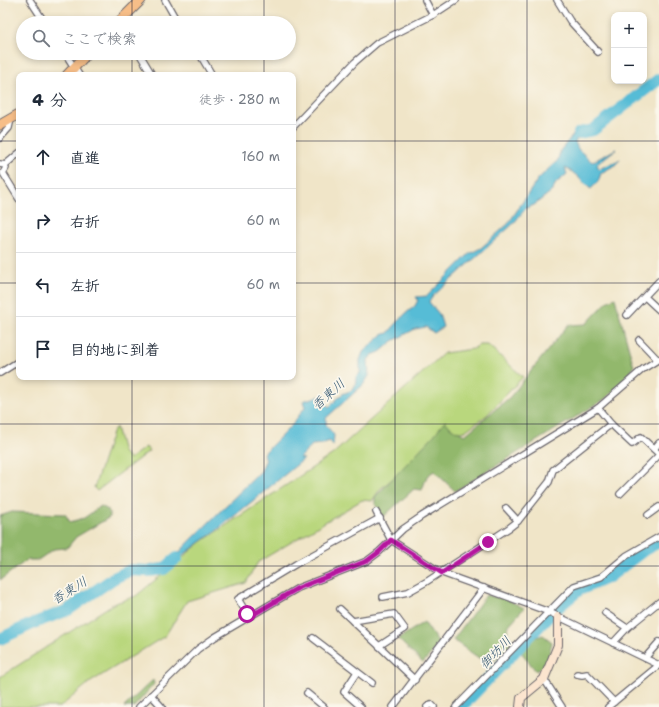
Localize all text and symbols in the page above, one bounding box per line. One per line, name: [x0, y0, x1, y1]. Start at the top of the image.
map controls: [611, 12, 647, 84]
button: +: [611, 12, 647, 48]
search box: [16, 16, 296, 60]
icon: search: [30, 27, 52, 49]
text: ここで検索: [62, 29, 137, 49]
button: −: [611, 48, 647, 84]
text: 4 分: [32, 89, 67, 111]
text: 徒歩 · 280 m: [199, 91, 280, 108]
icon: ahead: [32, 146, 54, 168]
text: 直進: [70, 148, 100, 168]
text: 160 m: [242, 148, 280, 165]
icon: right: [32, 210, 54, 232]
text: 右折: [70, 212, 100, 232]
text: 60 m: [247, 212, 280, 229]
icon: left: [32, 274, 54, 296]
text: 左折: [70, 276, 100, 296]
text: 60 m: [247, 276, 280, 293]
icon: arrive: [32, 338, 54, 360]
text: 目的地に到着: [70, 340, 160, 360]
water label: 香東川: [308, 375, 349, 414]
route end: [479, 533, 497, 551]
water label: 香東川: [48, 573, 90, 608]
route start: [238, 605, 256, 623]
water label: 御坊川: [476, 632, 515, 672]

